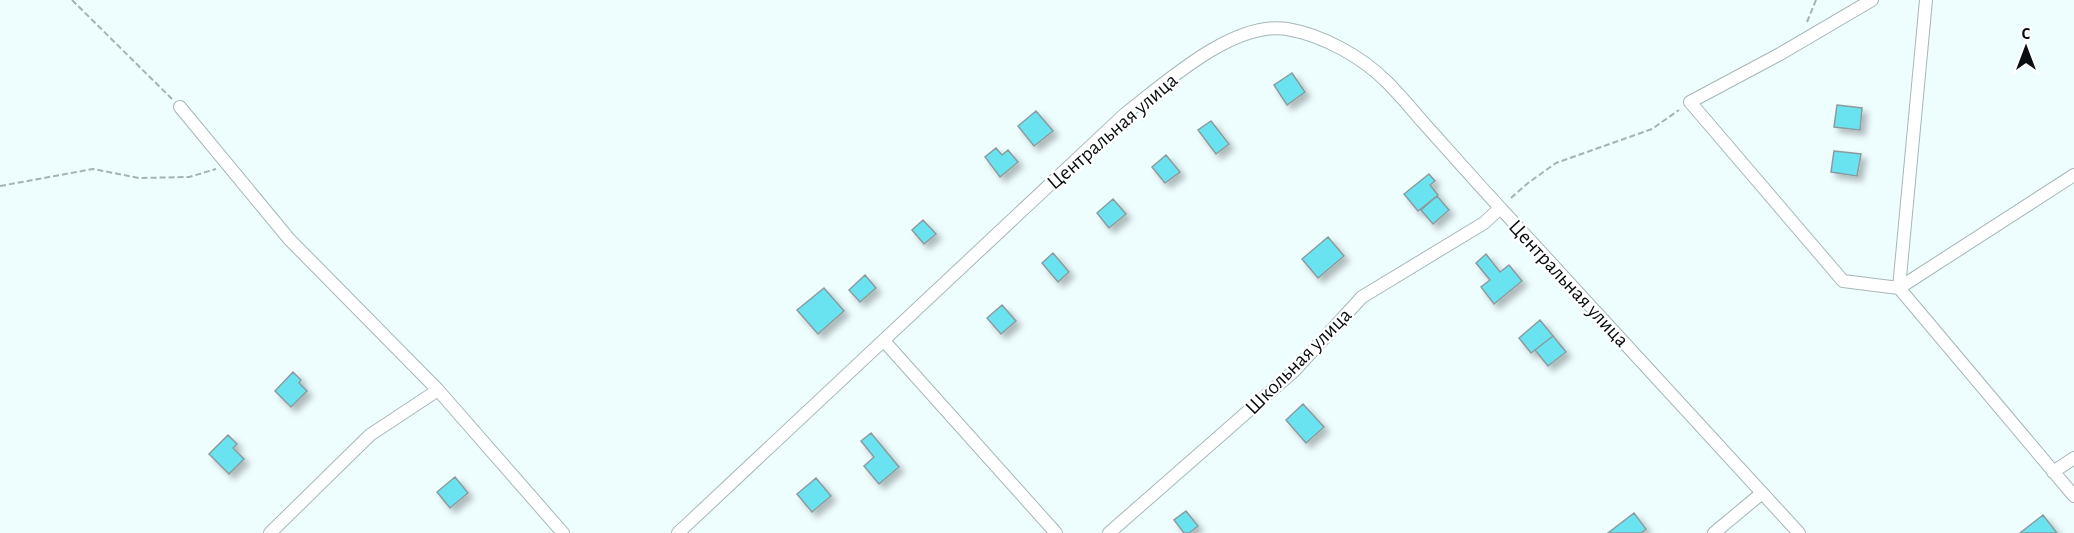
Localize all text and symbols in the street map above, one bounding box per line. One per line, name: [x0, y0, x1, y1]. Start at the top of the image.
north arrow: [1996, 18, 2056, 78]
text: С: [2022, 26, 2031, 42]
street label: Центральная улица: [1043, 69, 1182, 194]
street label: Центральная улица: [1505, 216, 1633, 351]
street label: Школьная улица: [1241, 304, 1356, 419]

